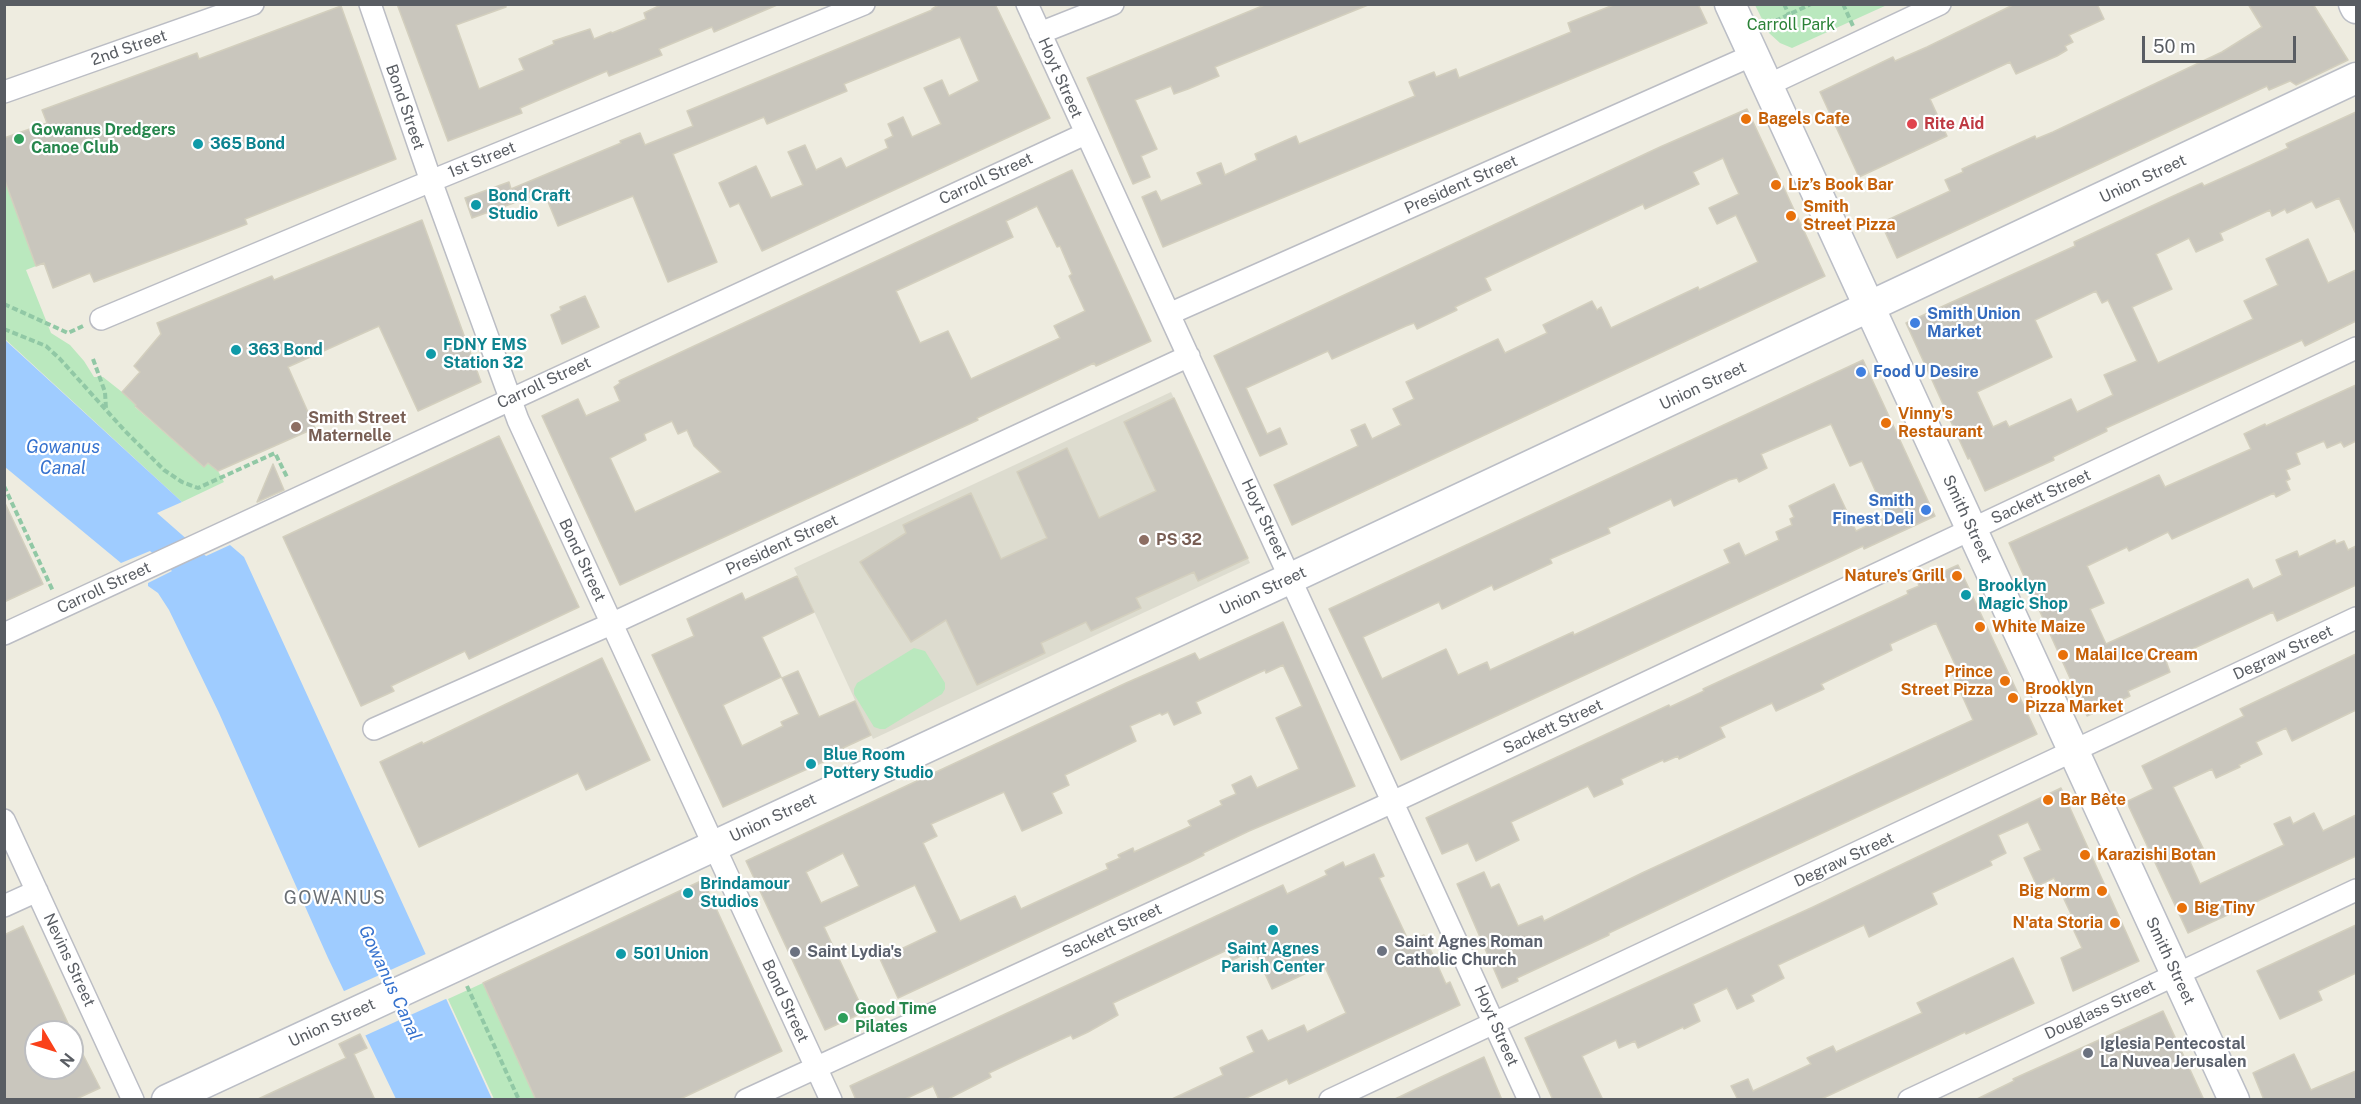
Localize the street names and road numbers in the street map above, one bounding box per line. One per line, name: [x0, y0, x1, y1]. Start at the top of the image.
street label: 2nd Street: [89, 26, 169, 70]
street label: Hoyt Street: [1034, 35, 1086, 121]
street label: Bond Street: [381, 62, 429, 152]
street label: 1st Street: [445, 138, 519, 182]
street label: Carroll Street: [936, 149, 1036, 209]
street label: President Street: [1401, 151, 1521, 219]
street label: Union Street: [2097, 151, 2189, 207]
street label: Carroll Street: [494, 353, 594, 413]
street label: Union Street: [1657, 358, 1749, 414]
street label: Sackett Street: [1988, 466, 2094, 528]
street label: Smith Street: [1938, 472, 1996, 566]
street label: Hoyt Street: [1237, 476, 1291, 562]
street label: President Street: [723, 511, 841, 579]
street label: Bond Street: [554, 516, 610, 604]
street label: Carroll Street: [54, 558, 154, 618]
street label: Union Street: [1217, 563, 1309, 619]
street label: Degraw Street: [2230, 622, 2336, 684]
street label: Sackett Street: [1500, 696, 1606, 758]
street label: Union Street: [727, 790, 819, 846]
street label: Degraw Street: [1791, 829, 1897, 891]
street label: Sackett Street: [1059, 900, 1165, 962]
street label: Nevins Street: [39, 910, 99, 1010]
street label: Smith Street: [2141, 914, 2199, 1008]
street label: Bond Street: [757, 957, 813, 1045]
street label: Douglass Street: [2042, 976, 2158, 1044]
street label: Hoyt Street: [1470, 983, 1522, 1069]
street label: Union Street: [286, 995, 378, 1051]

